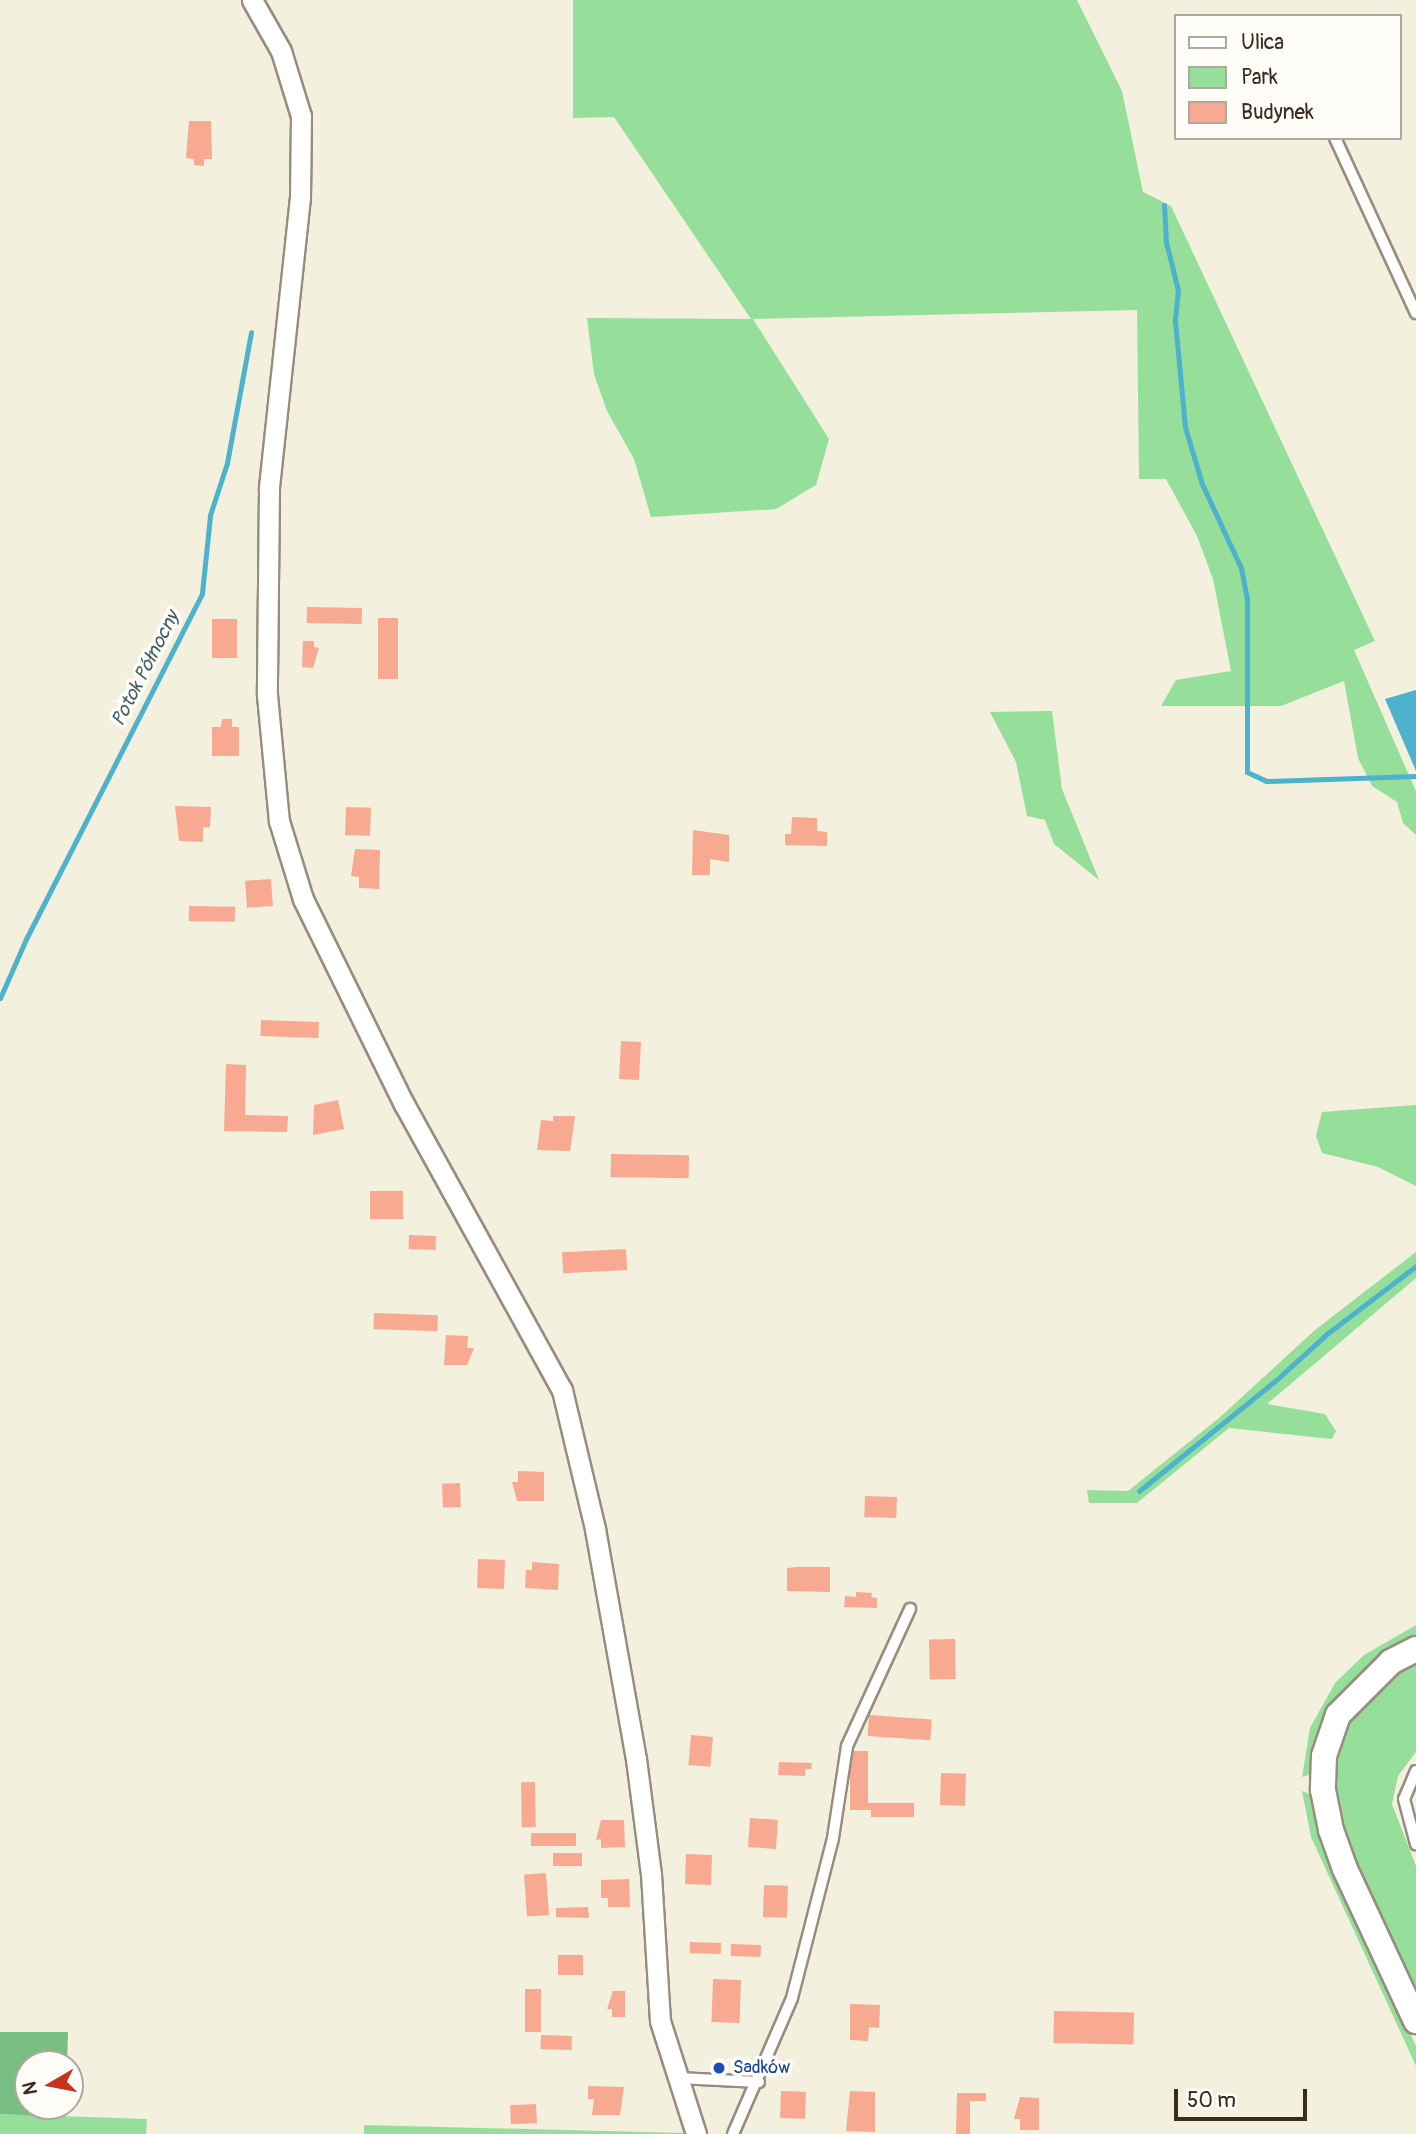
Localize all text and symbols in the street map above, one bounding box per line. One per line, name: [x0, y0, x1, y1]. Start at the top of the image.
legend: [1174, 14, 1402, 140]
text: Ulica: [1241, 29, 1284, 56]
text: Park: [1241, 64, 1278, 91]
text: Budynek: [1241, 99, 1314, 126]
water label: Potok Północny: [107, 608, 185, 730]
north arrow: [14, 2050, 84, 2120]
place label: Sadków: [733, 2057, 790, 2079]
marker: Sadków: [711, 2060, 727, 2076]
scale bar: [1178, 2074, 1311, 2118]
text: N: [17, 2080, 43, 2097]
text: 50 m: [1187, 2087, 1236, 2114]

